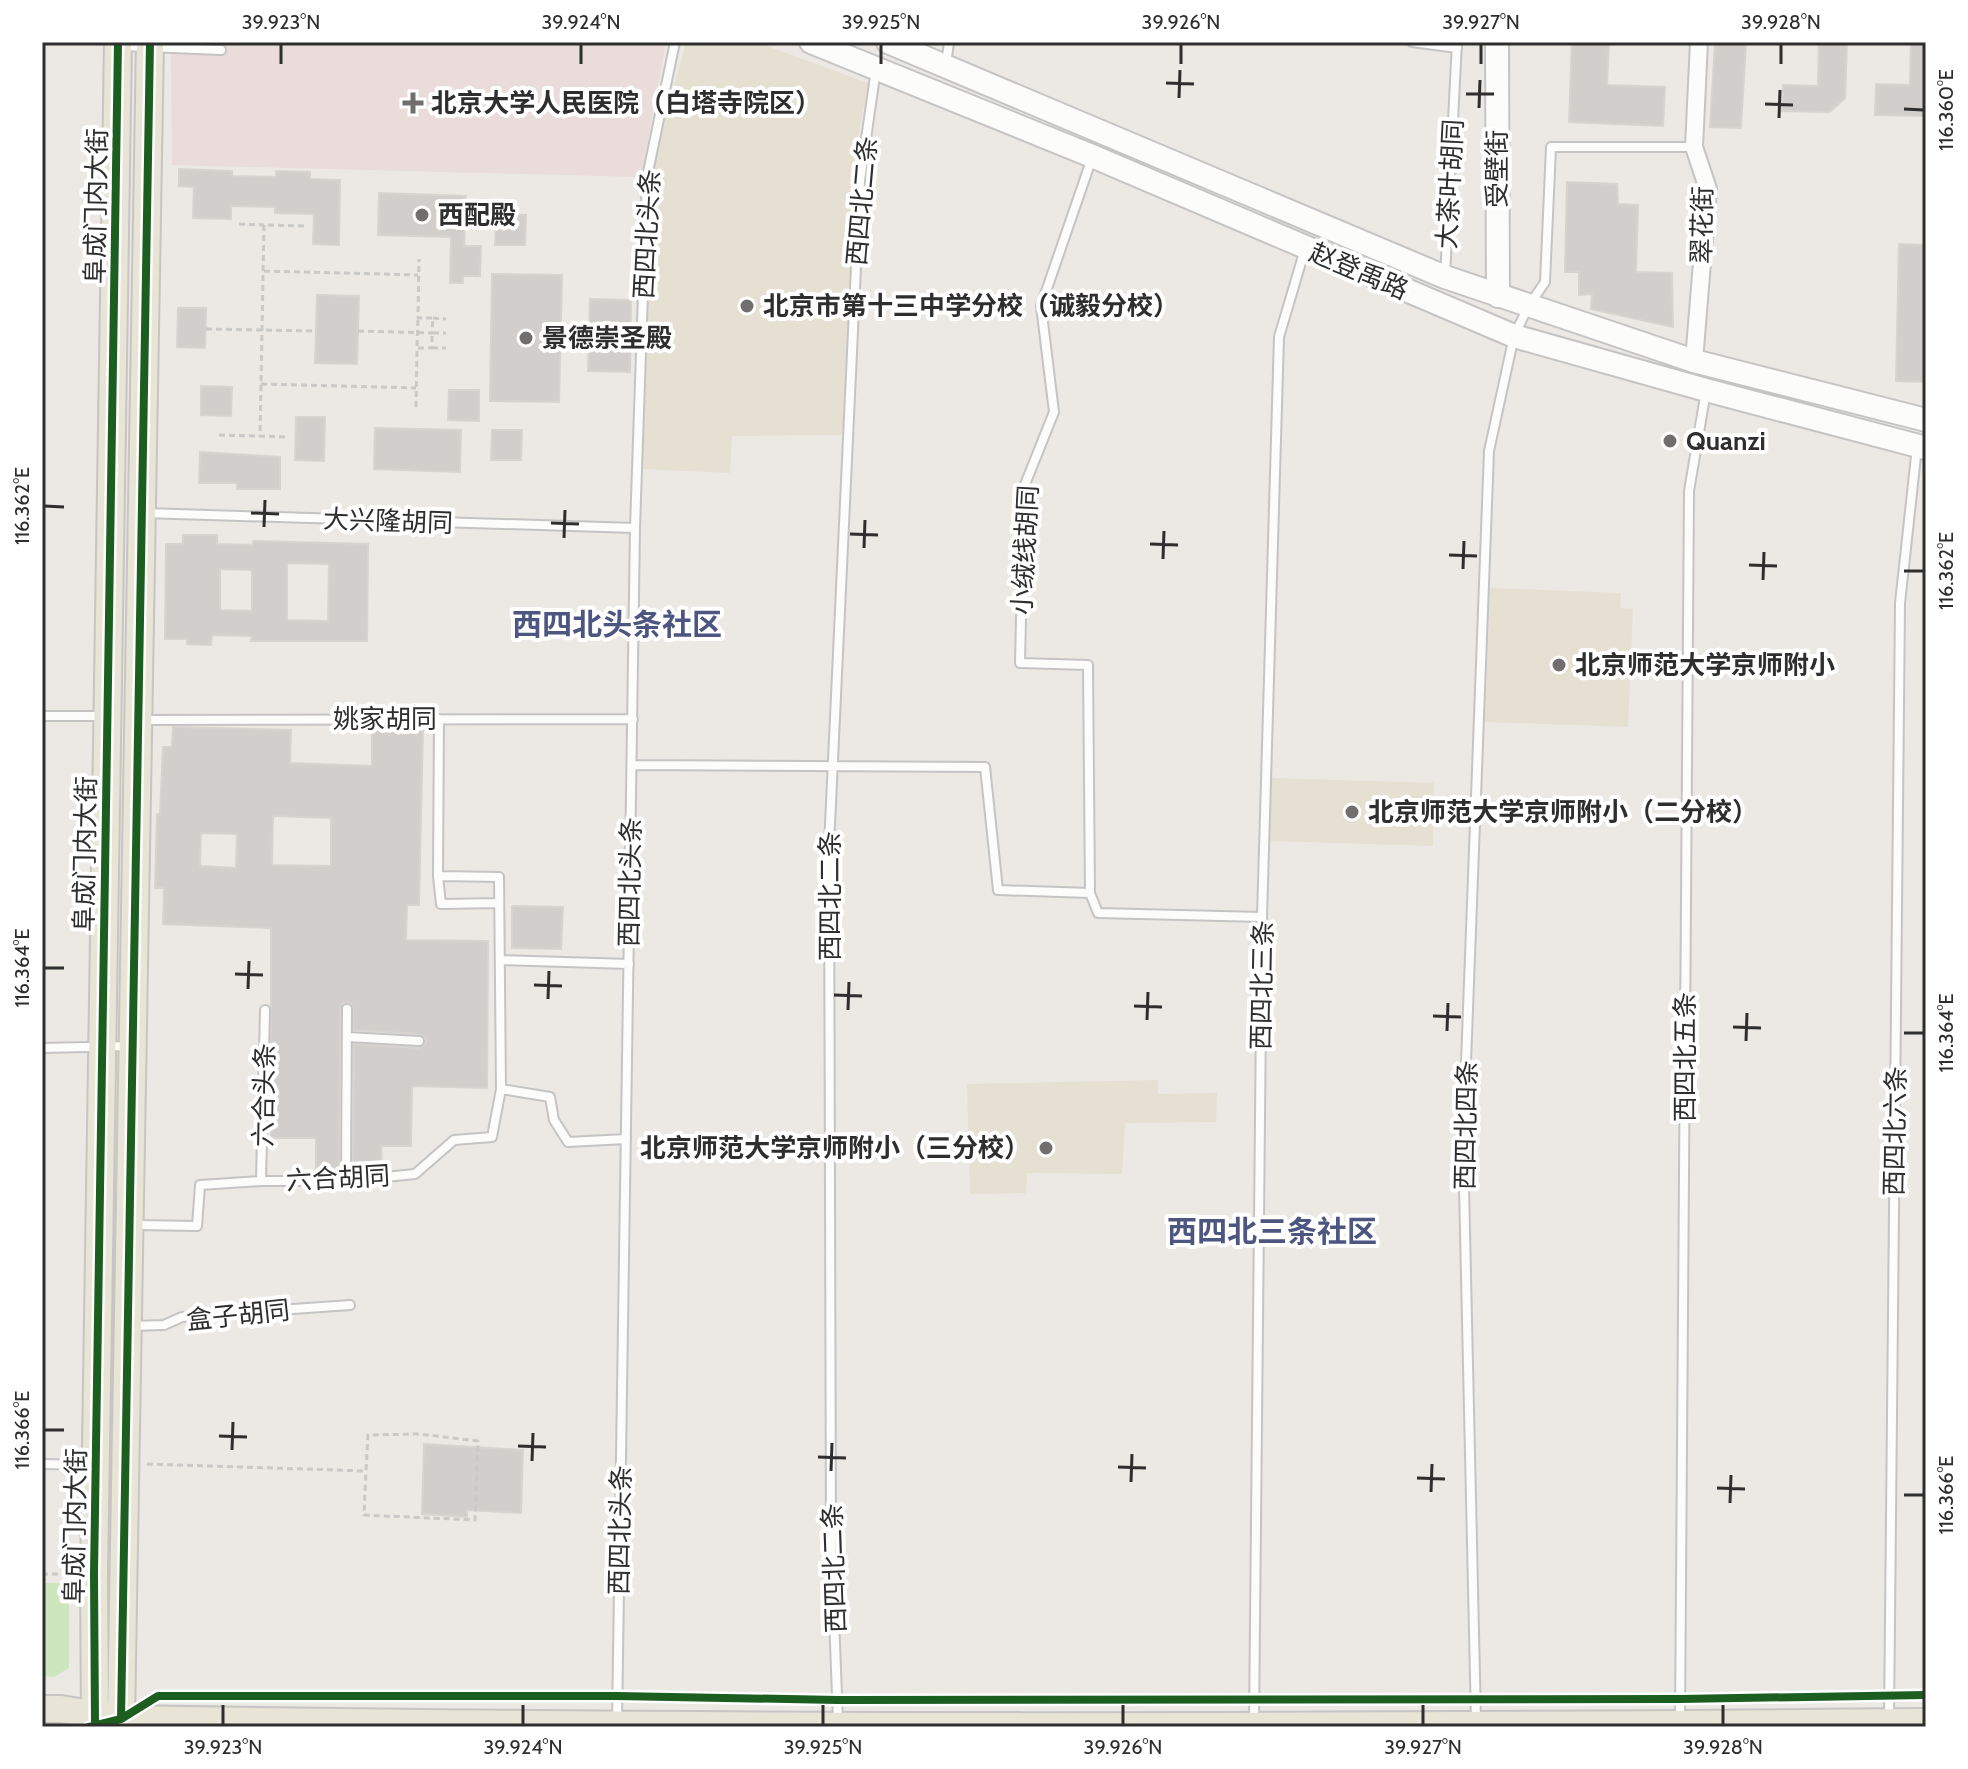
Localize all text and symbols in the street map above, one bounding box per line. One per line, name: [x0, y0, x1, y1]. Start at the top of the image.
text: 39.923°N: [242, 10, 320, 34]
text: 39.924°N: [542, 10, 620, 34]
text: 39.925°N: [842, 10, 920, 34]
text: 39.926°N: [1142, 10, 1220, 34]
text: 39.927°N: [1442, 10, 1520, 34]
text: 39.928°N: [1741, 10, 1821, 34]
text: 116.360°E: [1934, 69, 1958, 151]
place label: 北京大学人民医院（白塔寺院区）: [431, 87, 821, 119]
marker: 北京大学人民医院（白塔寺院区）: [402, 92, 424, 114]
street label: 大茶叶胡同: [1431, 118, 1469, 250]
street label: 阜成门内大街: [79, 128, 113, 284]
street label: 受壁街: [1481, 130, 1513, 208]
street label: 西四北二条: [840, 135, 884, 267]
street label: 西四北头条: [628, 168, 666, 300]
street label: 翠花街: [1685, 186, 1719, 264]
place label: 西配殿: [438, 199, 516, 231]
marker: 西配殿: [413, 206, 431, 224]
street label: 赵登禹路: [1305, 236, 1413, 306]
place label: 北京市第十三中学分校（诚毅分校）: [763, 290, 1179, 322]
marker: 北京市第十三中学分校（诚毅分校）: [738, 297, 756, 315]
place label: 景德崇圣殿: [542, 322, 672, 354]
marker: 景德崇圣殿: [517, 329, 535, 347]
place label: Quanzi: [1686, 425, 1766, 457]
marker: Quanzi: [1661, 432, 1679, 450]
text: 116.362°E: [10, 467, 34, 545]
street label: 小绒线胡同: [1006, 484, 1044, 616]
street label: 大兴隆胡同: [322, 503, 454, 539]
text: 116.362°E: [1934, 532, 1958, 610]
district label: 西四北头条社区: [512, 606, 722, 643]
place label: 北京师范大学京师附小: [1575, 649, 1835, 681]
marker: 北京师范大学京师附小: [1550, 656, 1568, 674]
street label: 姚家胡同: [333, 703, 437, 735]
street label: 阜成门内大街: [68, 776, 102, 932]
place label: 北京师范大学京师附小（二分校）: [1368, 796, 1758, 828]
marker: 北京师范大学京师附小（二分校）: [1343, 803, 1361, 821]
street label: 西四北头条: [613, 817, 647, 947]
street label: 西四北二条: [814, 831, 846, 961]
street label: 西四北三条: [1245, 920, 1279, 1050]
text: 116.364°E: [10, 929, 34, 1007]
street label: 西四北五条: [1669, 992, 1701, 1122]
text: 116.364°E: [1934, 994, 1958, 1072]
street label: 六合头条: [247, 1043, 281, 1147]
street label: 西四北四条: [1449, 1060, 1483, 1190]
street label: 西四北六条: [1878, 1066, 1912, 1196]
place label: 北京师范大学京师附小（三分校）: [640, 1132, 1030, 1164]
marker: 北京师范大学京师附小（三分校）: [1037, 1139, 1055, 1157]
street label: 六合胡同: [285, 1159, 391, 1197]
district label: 西四北三条社区: [1167, 1213, 1377, 1250]
street label: 盒子胡同: [185, 1294, 291, 1336]
text: 116.366°E: [10, 1391, 34, 1469]
street label: 阜成门内大街: [58, 1448, 92, 1604]
text: 116.366°E: [1934, 1456, 1958, 1534]
street label: 西四北头条: [603, 1465, 637, 1595]
street label: 西四北二条: [816, 1502, 852, 1634]
text: 39.923°N: [184, 1735, 262, 1759]
text: 39.924°N: [484, 1735, 562, 1759]
text: 39.925°N: [784, 1735, 862, 1759]
text: 39.926°N: [1084, 1735, 1162, 1759]
text: 39.927°N: [1384, 1735, 1462, 1759]
text: 39.928°N: [1683, 1735, 1763, 1759]

